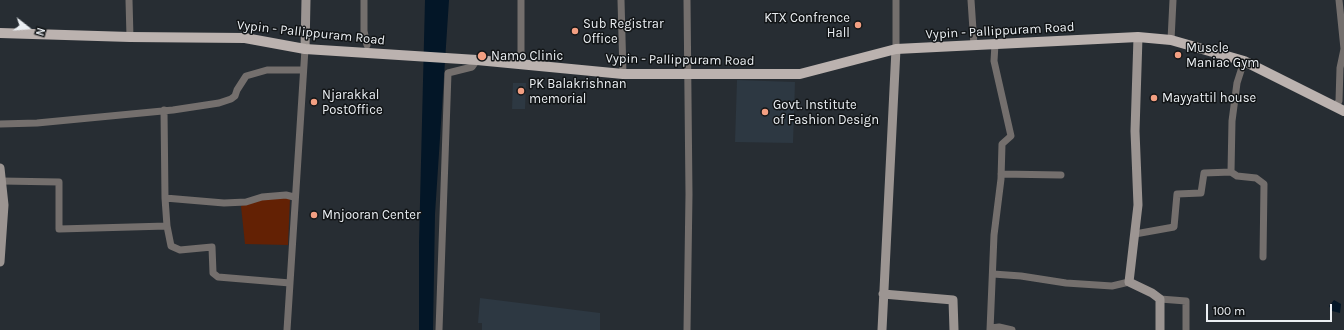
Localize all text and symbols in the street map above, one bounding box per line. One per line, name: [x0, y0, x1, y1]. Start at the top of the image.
north arrow: [8, 8, 48, 48]
place label: KTX Confrence Hall: [764, 10, 850, 41]
place label: Sub Registrar Office: [583, 16, 664, 47]
street label: Vypin - Pallippuram Road: [236, 17, 386, 49]
street label: Vypin - Pallippuram Road: [925, 19, 1075, 43]
marker: KTX Confrence Hall: [853, 20, 863, 30]
text: N: [33, 26, 47, 37]
marker: Sub Registrar Office: [570, 26, 580, 36]
place label: Muscle Maniac Gym: [1186, 40, 1259, 71]
place label: Namo Clinic: [491, 48, 563, 64]
marker: Namo Clinic: [476, 50, 488, 62]
marker: Muscle Maniac Gym: [1173, 50, 1183, 60]
street label: Vypin - Pallippuram Road: [605, 51, 755, 69]
place label: PK Balakrishnan memorial: [529, 76, 627, 107]
marker: PK Balakrishnan memorial: [516, 86, 526, 96]
place label: Njarakkal PostOffice: [322, 87, 383, 118]
place label: Mayyattil house: [1162, 90, 1256, 106]
marker: Mayyattil house: [1149, 93, 1159, 103]
marker: Njarakkal PostOffice: [309, 97, 319, 107]
place label: Govt. Institute of Fashion Design: [773, 97, 879, 128]
marker: Govt. Institute of Fashion Design: [760, 107, 770, 117]
place label: Mnjooran Center: [322, 207, 421, 223]
marker: Mnjooran Center: [309, 210, 319, 220]
scale bar: [1208, 296, 1334, 322]
text: 100 m: [1213, 304, 1245, 318]

